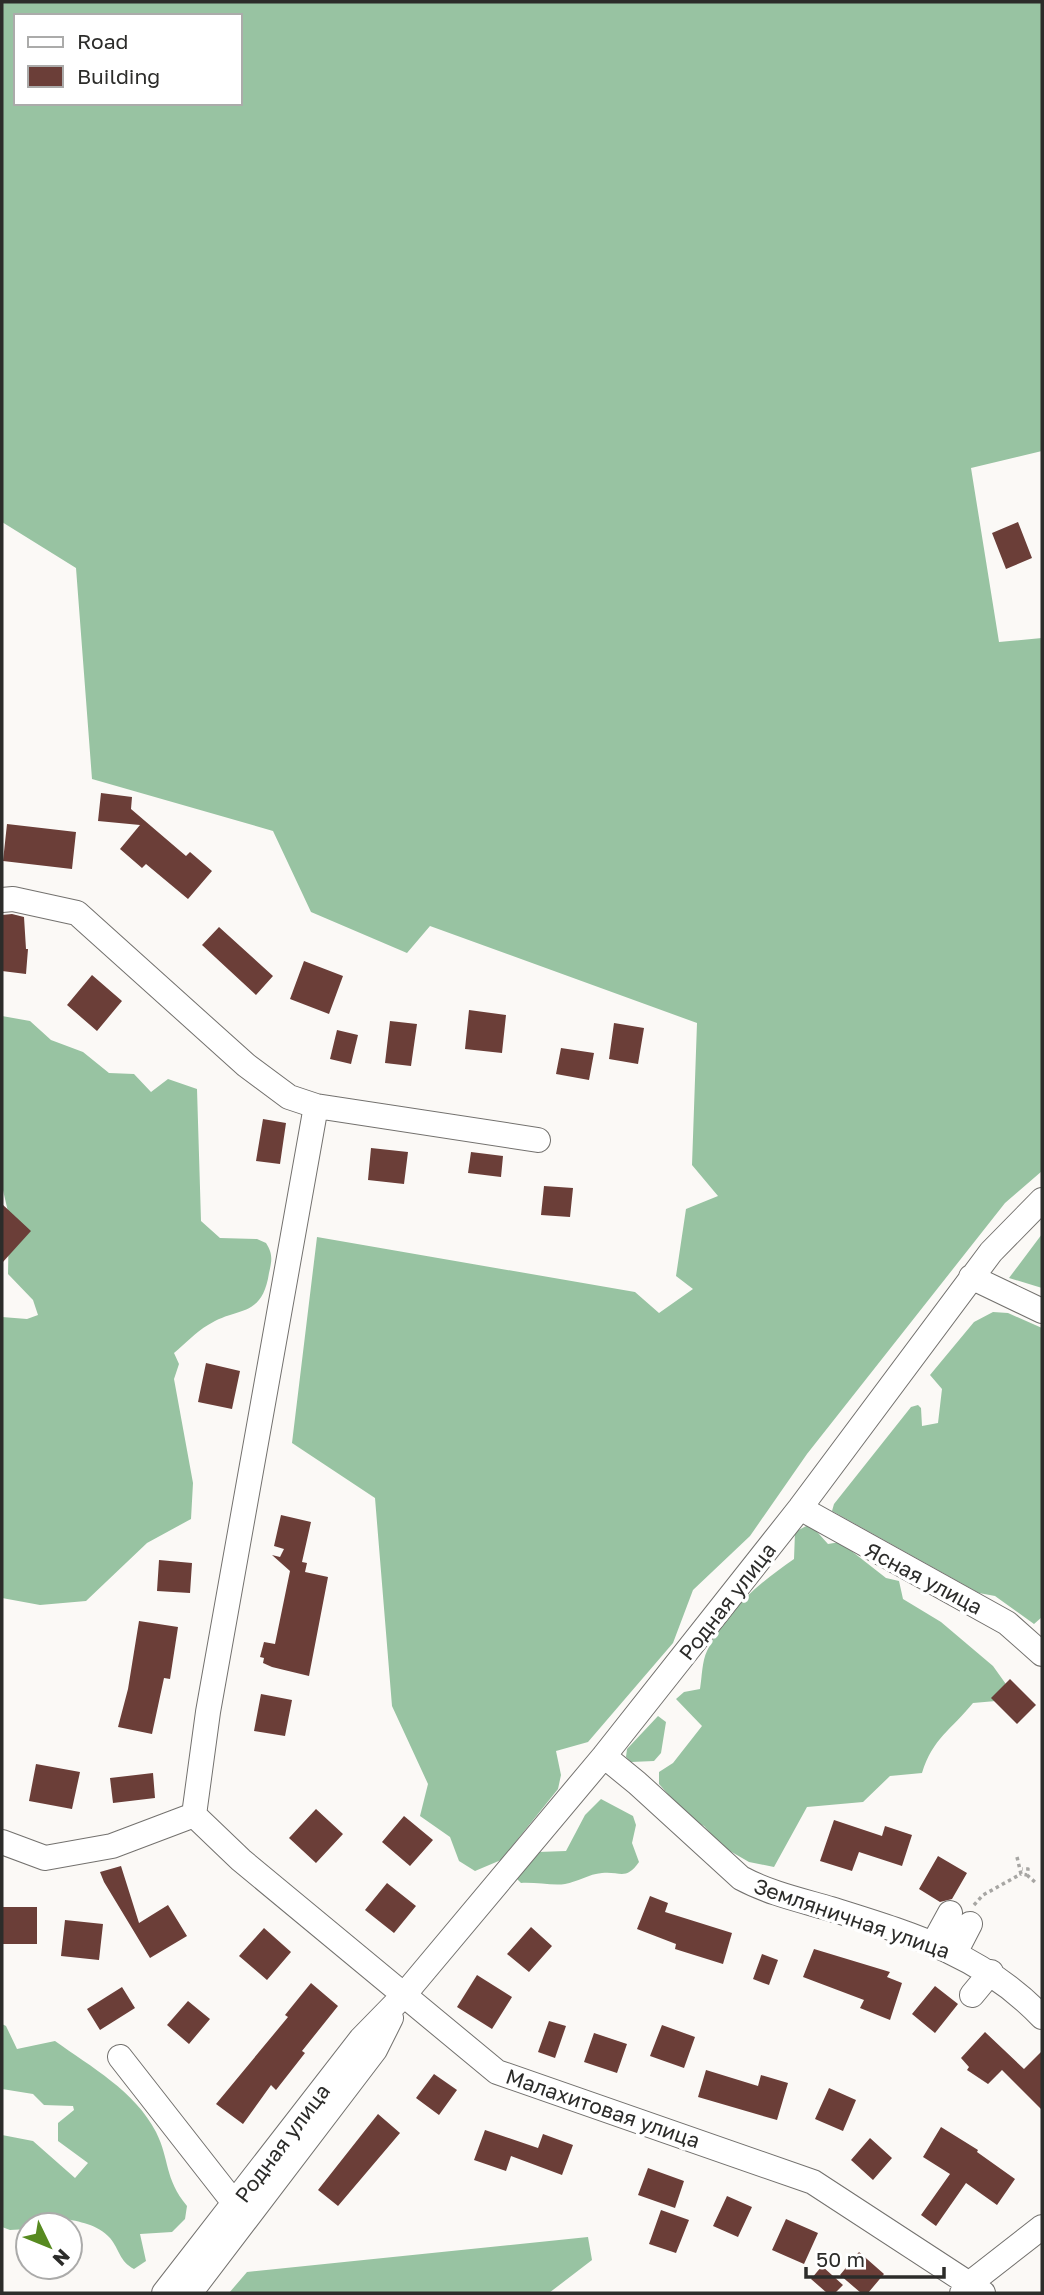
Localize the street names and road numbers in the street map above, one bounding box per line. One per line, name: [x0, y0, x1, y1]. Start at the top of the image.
street label: Ясная улица: [861, 1536, 987, 1620]
street label: Родная улица: [673, 1537, 781, 1665]
street label: Земляничная улица: [751, 1872, 953, 1964]
street label: Малахитовая улица: [503, 2063, 703, 2153]
street label: Родная улица: [229, 2078, 335, 2208]

